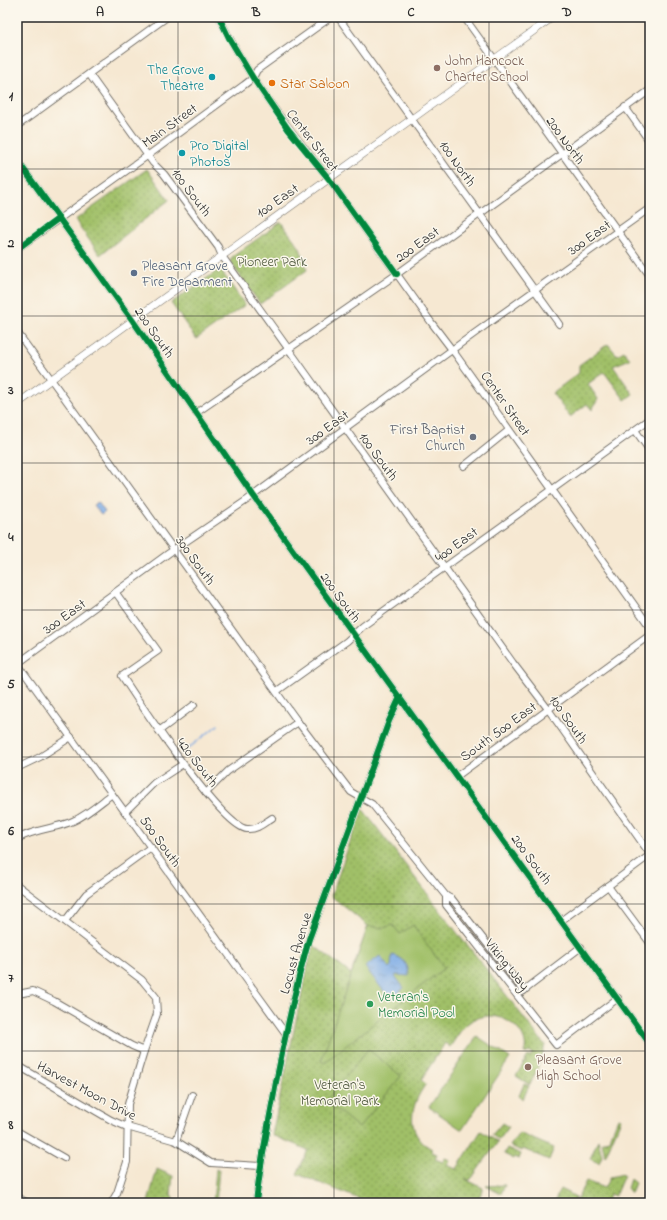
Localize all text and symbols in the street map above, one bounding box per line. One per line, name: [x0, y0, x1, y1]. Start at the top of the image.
text: A: [96, 3, 104, 22]
text: B: [251, 3, 261, 22]
text: C: [407, 3, 415, 22]
text: D: [561, 3, 572, 22]
place label: John Hancock Charter School: [445, 51, 528, 88]
place label: The Grove Theatre: [147, 60, 205, 97]
marker: John Hancock Charter School: [432, 63, 442, 73]
marker: The Grove Theatre: [207, 72, 217, 82]
place label: Star Saloon: [280, 74, 350, 95]
marker: Star Saloon: [267, 78, 277, 88]
text: 1: [9, 87, 14, 106]
street label: Main Street: [138, 99, 202, 154]
street label: Center Street: [280, 105, 343, 177]
street label: 200 North: [540, 112, 589, 169]
place label: Pro Digital Photos: [190, 136, 249, 173]
street label: 100 North: [433, 136, 480, 191]
marker: Pro Digital Photos: [177, 148, 187, 158]
street label: 100 South: [166, 164, 216, 221]
street label: 100 East: [252, 179, 304, 224]
street label: 300 East: [564, 215, 616, 261]
street label: 200 East: [391, 222, 445, 269]
text: 2: [7, 234, 15, 253]
park label: Pioneer Park: [237, 252, 308, 273]
place label: Pleasant Grove Fire Deparment: [141, 256, 233, 293]
marker: Pleasant Grove Fire Deparment: [129, 268, 139, 278]
street label: 200 South: [128, 303, 179, 363]
street label: Center Street: [475, 367, 535, 441]
text: 3: [7, 381, 14, 400]
street label: 300 East: [302, 405, 354, 451]
place label: First Baptist Church: [389, 420, 465, 457]
street label: 100 South: [353, 428, 403, 486]
marker: First Baptist Church: [468, 432, 478, 442]
street label: 400 East: [431, 522, 483, 568]
text: 4: [7, 528, 14, 547]
street label: 300 South: [170, 532, 220, 590]
street label: 200 South: [314, 568, 365, 628]
street label: 300 East: [39, 594, 91, 640]
text: 5: [7, 675, 15, 694]
street label: 100 South: [543, 691, 592, 749]
street label: South 500 East: [456, 697, 542, 767]
street label: 420 South: [171, 734, 223, 792]
street label: 500 South: [134, 812, 186, 872]
text: 6: [7, 822, 14, 841]
street label: 200 South: [505, 830, 556, 890]
street label: Locust Avenue: [275, 910, 318, 997]
street label: Viking Way: [478, 934, 534, 996]
text: 7: [8, 969, 14, 988]
place label: Veteran's Memorial Pool: [377, 987, 455, 1024]
marker: Veteran's Memorial Pool: [365, 999, 375, 1009]
place label: Pleasant Grove High School: [536, 1050, 622, 1088]
street label: Harvest Moon Drive: [33, 1056, 140, 1127]
marker: Pleasant Grove High School: [523, 1062, 533, 1072]
park label: Veteran's Memorial Park: [301, 1075, 380, 1112]
text: 8: [8, 1116, 14, 1135]

